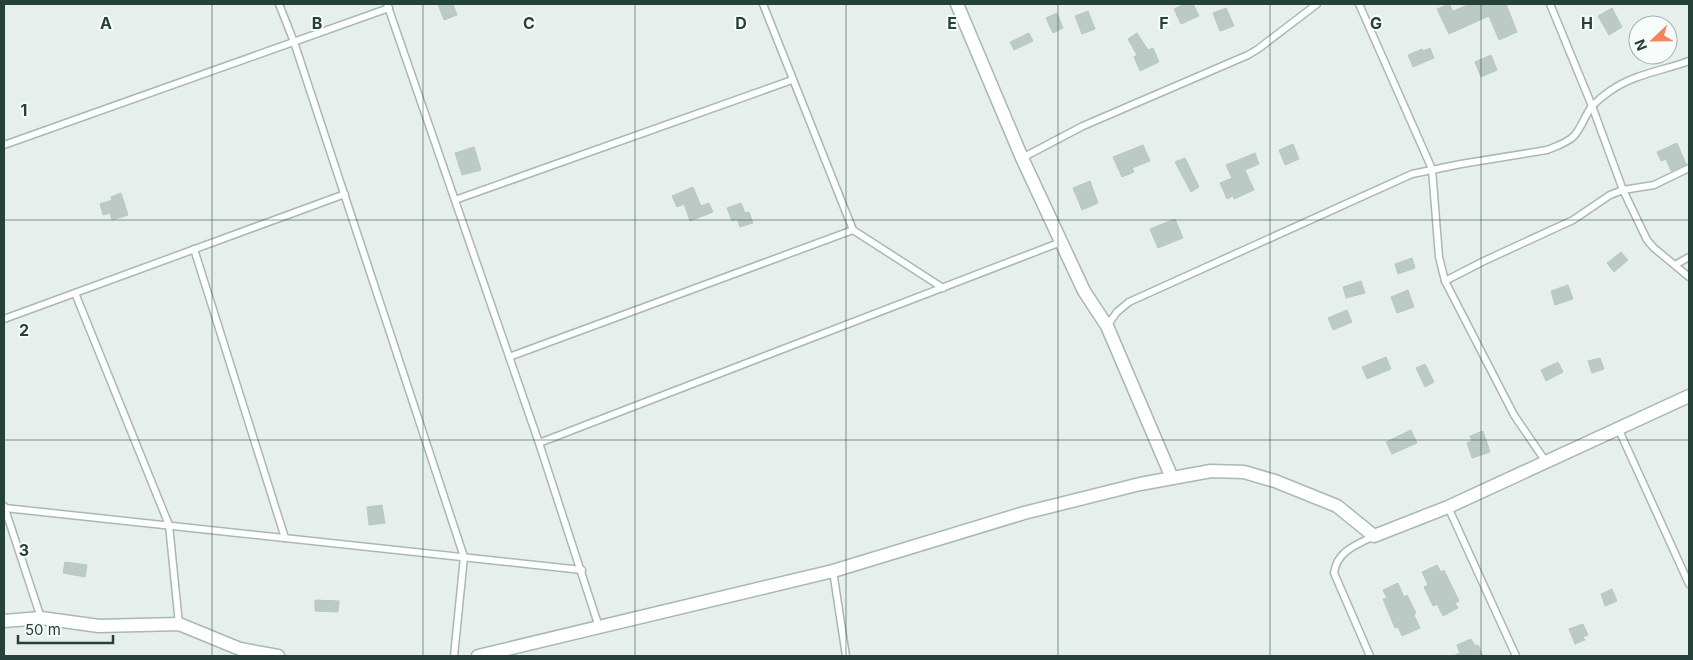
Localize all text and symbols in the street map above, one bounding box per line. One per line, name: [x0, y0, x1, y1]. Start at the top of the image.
text: A: [100, 13, 112, 33]
text: B: [312, 13, 322, 33]
text: C: [523, 13, 535, 33]
text: D: [735, 13, 747, 33]
text: E: [947, 13, 957, 33]
text: F: [1159, 13, 1169, 33]
text: G: [1370, 13, 1382, 33]
text: H: [1581, 13, 1593, 33]
north arrow: [1628, 15, 1678, 65]
text: N: [1631, 37, 1650, 53]
text: 1: [21, 100, 27, 120]
text: 2: [19, 320, 29, 340]
text: 3: [19, 540, 29, 560]
scale bar: [18, 612, 112, 644]
text: 50 m: [25, 620, 61, 639]

